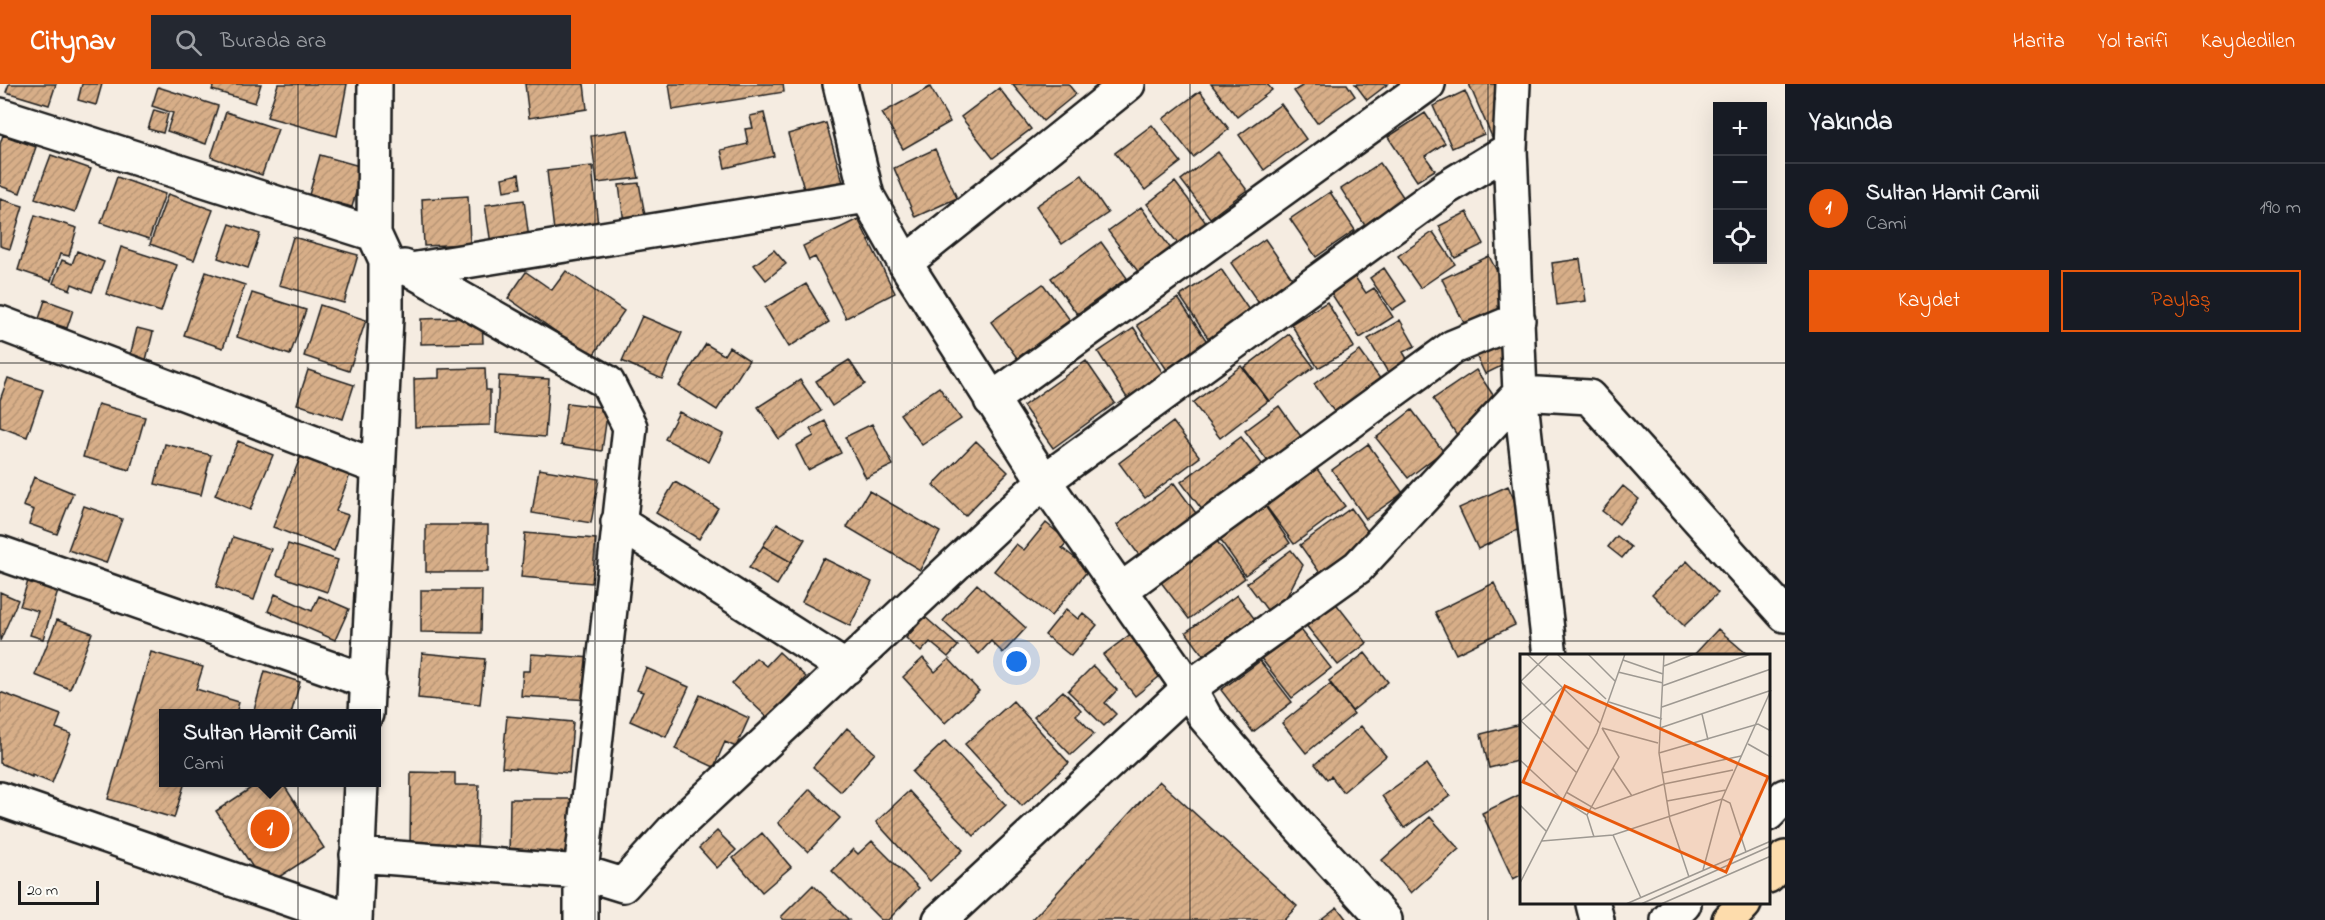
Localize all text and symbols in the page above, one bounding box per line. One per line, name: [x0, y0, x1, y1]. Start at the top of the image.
search box: [151, 15, 571, 69]
text: Citynav: [30, 22, 115, 63]
icon: search: [172, 26, 205, 59]
text: Burada ara: [220, 26, 326, 58]
text: Harita: [2013, 27, 2065, 57]
text: Yol tarifi: [2098, 27, 2168, 57]
text: Kaydedilen: [2201, 27, 2295, 57]
map controls: [1713, 102, 1767, 264]
button: +: [1713, 102, 1767, 156]
text: Yakında: [1809, 104, 1893, 142]
button: −: [1713, 156, 1767, 210]
text: Sultan Hamit Camii: [1866, 178, 2040, 210]
text: 1: [1825, 194, 1832, 223]
text: 190 m: [2259, 194, 2301, 223]
button: locate: [1713, 210, 1767, 264]
text: Cami: [1866, 210, 1907, 239]
button: Kaydet: [1809, 270, 2049, 332]
button: Paylaş: [2061, 270, 2301, 332]
your location: [1002, 647, 1031, 676]
inset map: [1520, 654, 1770, 905]
popup: [159, 709, 381, 787]
text: Sultan Hamit Camii: [183, 718, 357, 750]
text: Cami: [183, 750, 224, 779]
pin: 1: [250, 806, 290, 852]
scale bar: [18, 878, 99, 906]
text: 20 m: [27, 879, 58, 903]

